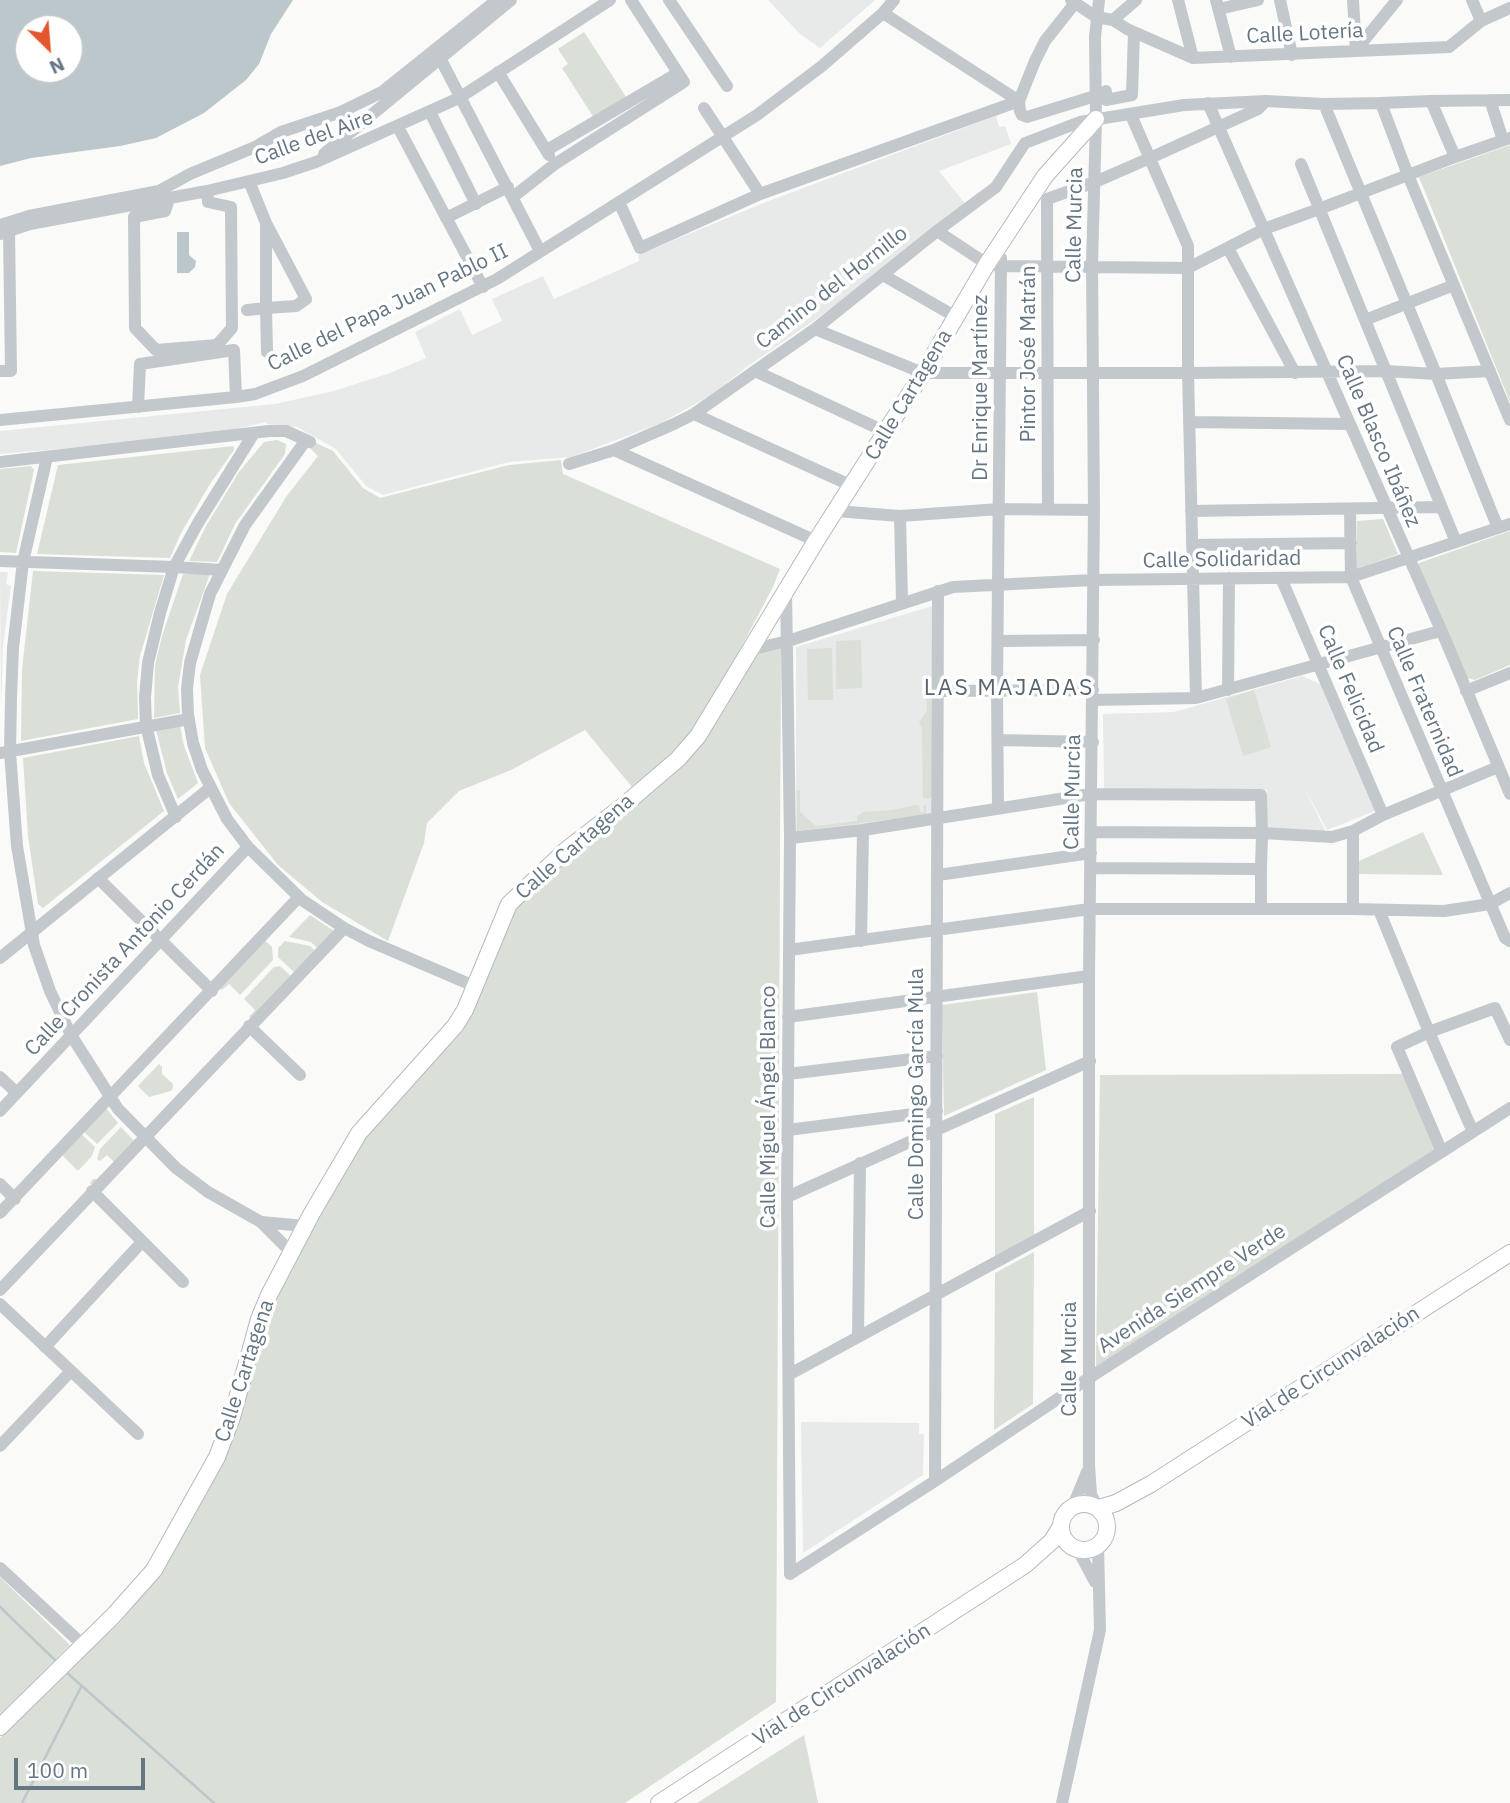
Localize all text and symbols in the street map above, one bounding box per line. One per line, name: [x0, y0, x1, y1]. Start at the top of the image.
north arrow: [14, 14, 84, 84]
street label: Calle Lotería: [1246, 18, 1364, 50]
text: N: [46, 52, 68, 80]
street label: Calle del Aire: [251, 105, 377, 171]
street label: Calle Murcia: [1061, 167, 1089, 283]
street label: Camino del Hornillo: [751, 221, 913, 355]
street label: Calle del Papa Juan Pablo II: [264, 239, 512, 377]
street label: Pintor José Matrán: [1016, 265, 1042, 443]
street label: Dr Enrique Martínez: [968, 295, 994, 481]
street label: Calle Cartagena: [860, 325, 958, 465]
street label: Calle Blasco Ibáñez: [1330, 351, 1426, 531]
street label: Calle Solidaridad: [1142, 546, 1302, 574]
street label: Calle Felicidad: [1312, 621, 1388, 757]
street label: Calle Fraternidad: [1381, 623, 1467, 781]
district label: LAS MAJADAS: [925, 674, 1093, 702]
street label: Calle Murcia: [1059, 734, 1087, 850]
street label: Calle Cartagena: [511, 789, 639, 905]
street label: Calle Cronista Antonio Cerdán: [20, 839, 230, 1061]
street label: Calle Domingo García Mula: [904, 968, 930, 1220]
street label: Calle Miguel Ángel Blanco: [756, 986, 782, 1228]
street label: Avenida Siempre Verde: [1093, 1219, 1291, 1359]
street label: Calle Cartagena: [210, 1297, 280, 1445]
street label: Calle Murcia: [1057, 1301, 1083, 1417]
street label: Vial de Circunvalación: [1238, 1301, 1424, 1435]
street label: Vial de Circunvalación: [749, 1618, 935, 1752]
scale bar: [18, 1744, 149, 1788]
text: 100 m: [27, 1756, 88, 1784]

